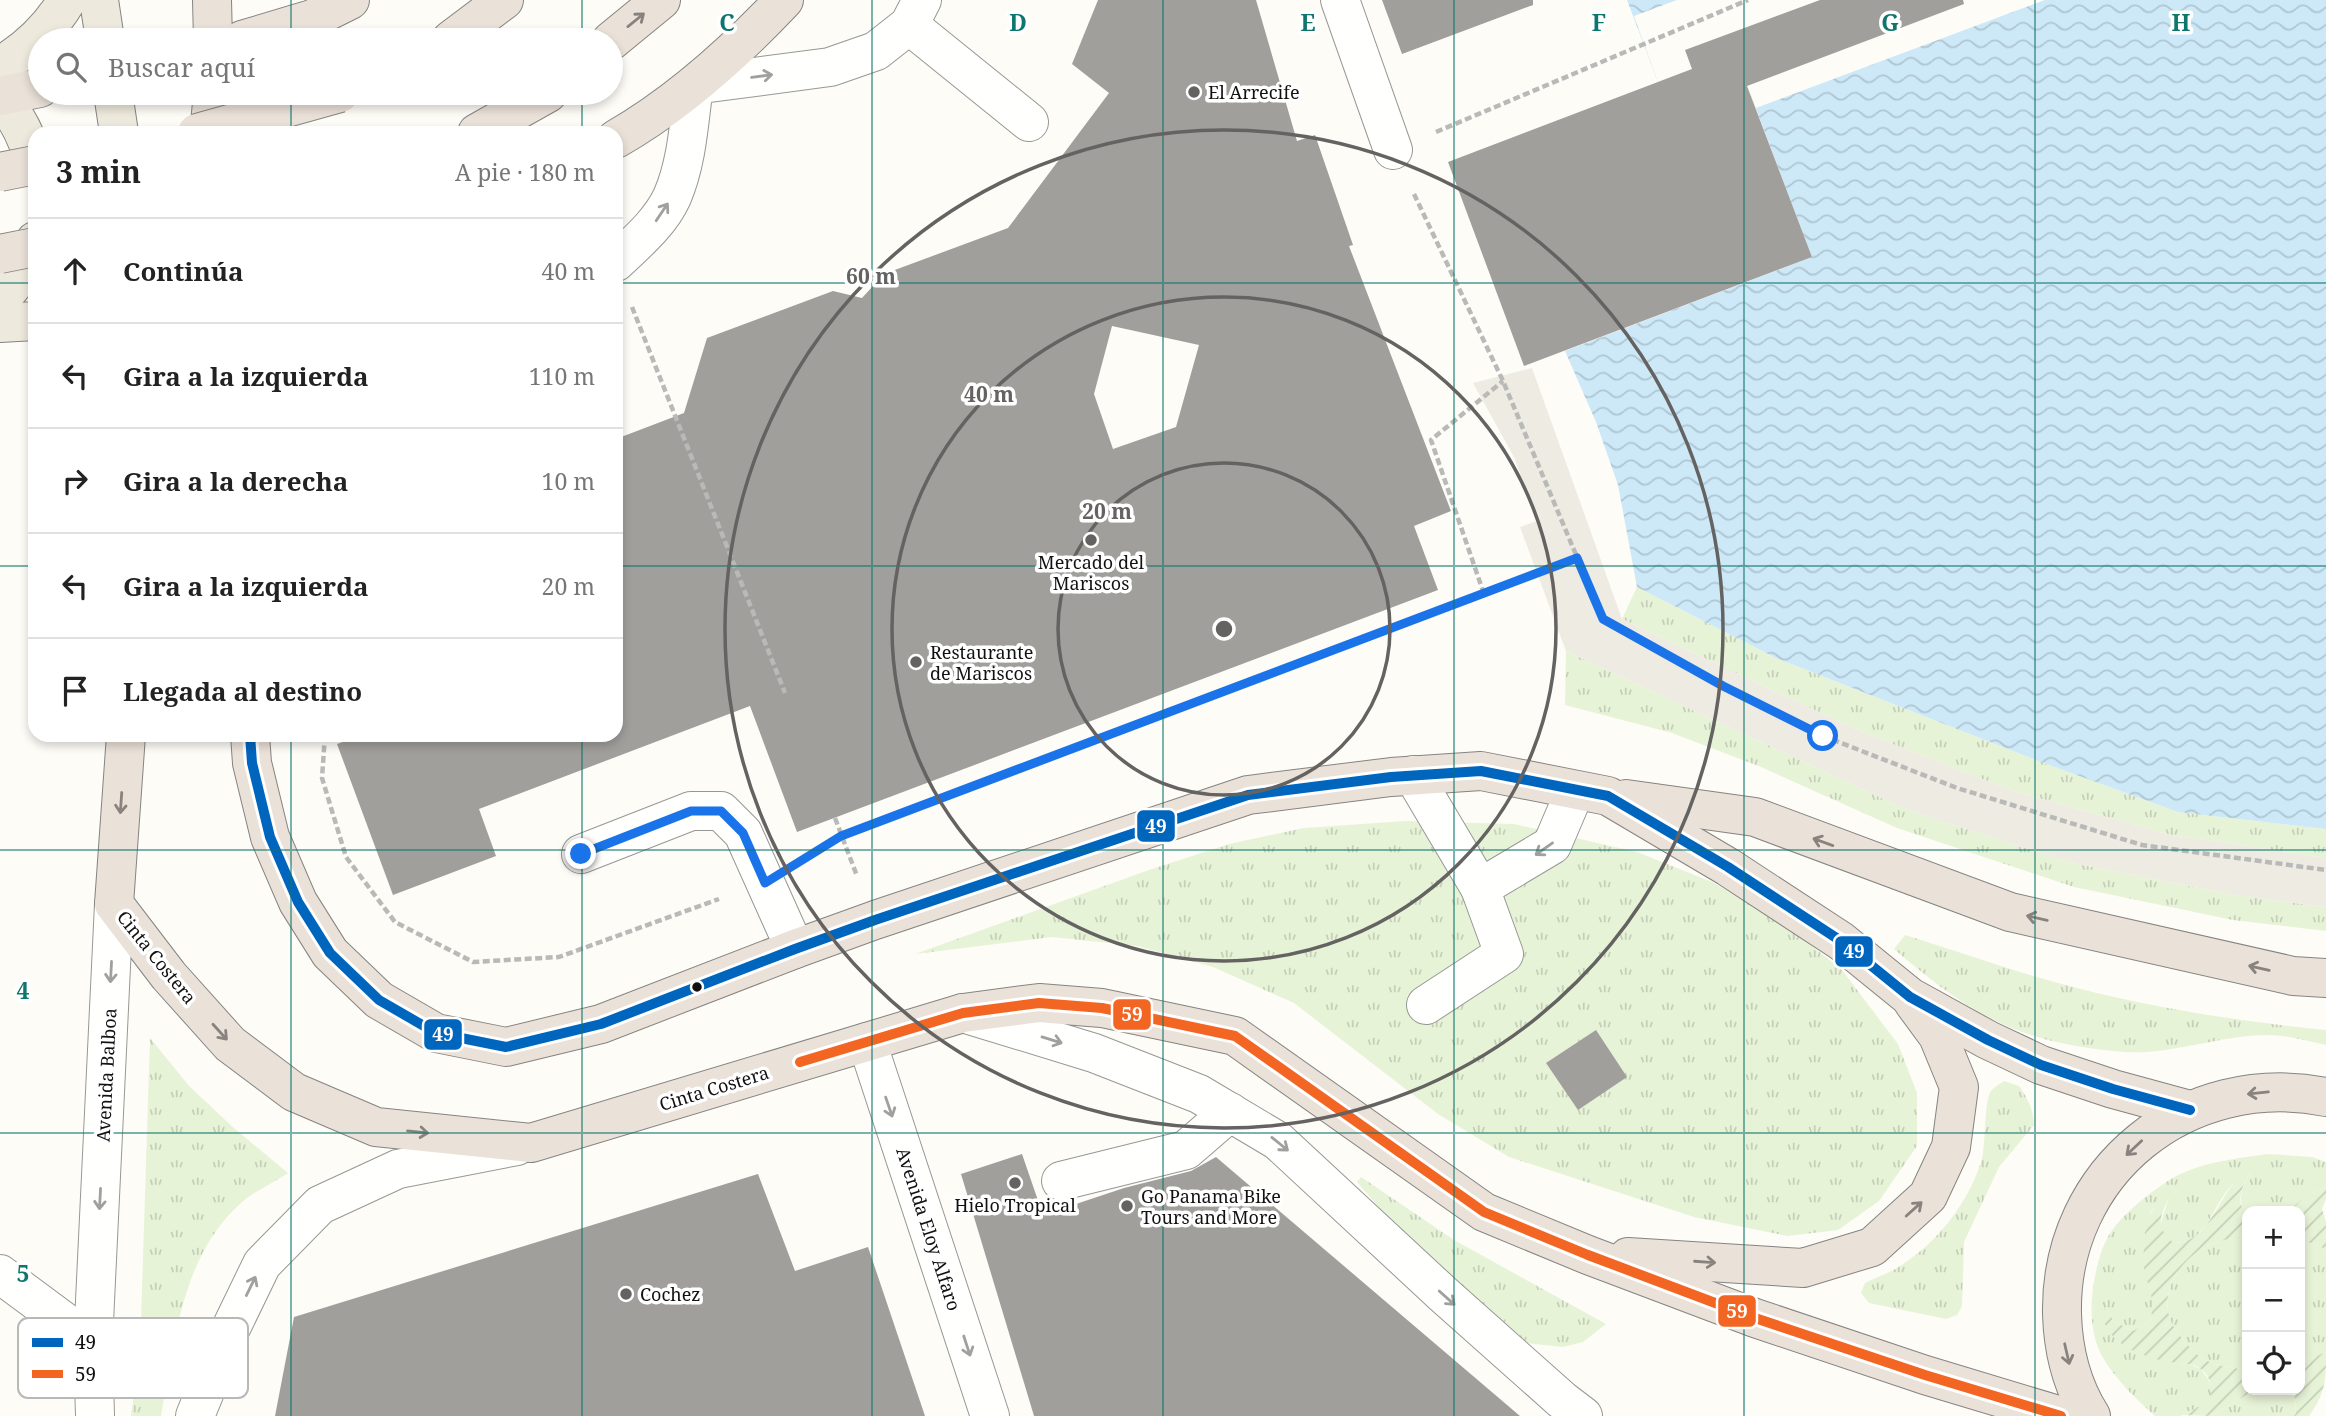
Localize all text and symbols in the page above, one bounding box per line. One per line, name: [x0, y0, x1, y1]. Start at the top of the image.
text: C: [719, 6, 735, 38]
text: D: [1009, 6, 1027, 38]
text: E: [1300, 6, 1316, 38]
text: F: [1592, 6, 1606, 38]
text: G: [1881, 6, 1899, 38]
text: H: [2172, 6, 2191, 38]
one-way arrow: [626, 13, 644, 28]
search box: [28, 28, 623, 105]
icon: search: [52, 48, 90, 86]
text: Buscar aquí: [108, 49, 255, 85]
one-way arrow: [750, 70, 773, 83]
place label: El Arrecife: [1208, 80, 1300, 104]
marker: El Arrecife: [1186, 84, 1202, 100]
text: 3 min: [56, 151, 141, 192]
text: A pie · 180 m: [455, 156, 595, 188]
one-way arrow: [655, 203, 669, 222]
icon: ahead: [56, 252, 94, 290]
text: Continúa: [123, 253, 244, 289]
text: 40 m: [542, 255, 595, 287]
text: 60 m: [846, 262, 896, 290]
icon: left: [56, 357, 94, 395]
text: Gira a la izquierda: [123, 358, 369, 394]
text: 110 m: [529, 360, 595, 392]
text: 40 m: [964, 380, 1014, 408]
icon: right: [56, 462, 94, 500]
text: Gira a la derecha: [123, 463, 348, 499]
text: 10 m: [542, 465, 595, 497]
text: 20 m: [1082, 497, 1132, 525]
marker: Mercado del Mariscos: [1083, 532, 1099, 548]
place label: Mercado del Mariscos: [1038, 550, 1145, 595]
icon: left: [56, 567, 94, 605]
text: Gira a la izquierda: [123, 568, 369, 604]
text: 20 m: [542, 570, 595, 602]
centre of rings: [1212, 617, 1236, 641]
place label: Restaurante de Mariscos: [930, 640, 1033, 685]
marker: Restaurante de Mariscos: [908, 654, 924, 670]
icon: arrive: [56, 672, 94, 710]
text: Llegada al destino: [123, 673, 362, 709]
route start: [1807, 720, 1838, 751]
one-way arrow: [114, 791, 127, 814]
line badge: 49: [1136, 809, 1176, 843]
text: 49: [1145, 813, 1167, 839]
one-way arrow: [1812, 835, 1834, 847]
route end: [565, 838, 596, 869]
one-way arrow: [1535, 842, 1554, 856]
street label: Cinta Costera: [112, 905, 202, 1009]
one-way arrow: [2026, 911, 2049, 924]
line badge: 49: [1834, 935, 1874, 968]
text: 49: [1843, 938, 1865, 964]
one-way arrow: [104, 960, 117, 983]
one-way arrow: [2248, 961, 2271, 974]
text: 4: [17, 974, 30, 1006]
unlabelled marker: [690, 980, 704, 994]
line badge: 59: [1112, 998, 1152, 1031]
text: 59: [1121, 1001, 1143, 1027]
street label: Avenida Balboa: [91, 1007, 121, 1143]
line badge: 49: [423, 1018, 463, 1051]
text: 49: [432, 1021, 454, 1047]
one-way arrow: [211, 1023, 228, 1040]
one-way arrow: [1041, 1034, 1063, 1047]
street label: Cinta Costera: [656, 1060, 772, 1116]
one-way arrow: [2247, 1086, 2270, 1099]
one-way arrow: [884, 1095, 896, 1117]
one-way arrow: [406, 1125, 429, 1138]
one-way arrow: [1271, 1136, 1289, 1151]
one-way arrow: [2125, 1140, 2143, 1156]
street label: Avenida Eloy Alfaro: [891, 1144, 967, 1314]
marker: Hielo Tropical: [1007, 1175, 1023, 1191]
place label: Go Panama Bike Tours and More: [1141, 1184, 1281, 1229]
one-way arrow: [93, 1187, 106, 1210]
place label: Hielo Tropical: [954, 1193, 1076, 1217]
marker: Go Panama Bike Tours and More: [1119, 1198, 1135, 1214]
one-way arrow: [1905, 1200, 1922, 1217]
map controls: [2242, 1206, 2305, 1395]
button: +: [2242, 1206, 2305, 1269]
one-way arrow: [1693, 1256, 1715, 1269]
text: 5: [17, 1257, 30, 1289]
button: −: [2242, 1269, 2305, 1332]
one-way arrow: [245, 1276, 259, 1297]
place label: Cochez: [640, 1282, 701, 1306]
marker: Cochez: [618, 1286, 634, 1302]
one-way arrow: [1438, 1290, 1456, 1306]
line badge: 59: [1717, 1294, 1757, 1328]
text: 59: [1726, 1298, 1748, 1324]
legend: [18, 1318, 248, 1398]
text: 49: [75, 1329, 96, 1355]
button: locate: [2242, 1332, 2305, 1395]
one-way arrow: [962, 1335, 974, 1357]
one-way arrow: [2061, 1342, 2075, 1365]
text: 59: [75, 1361, 96, 1387]

